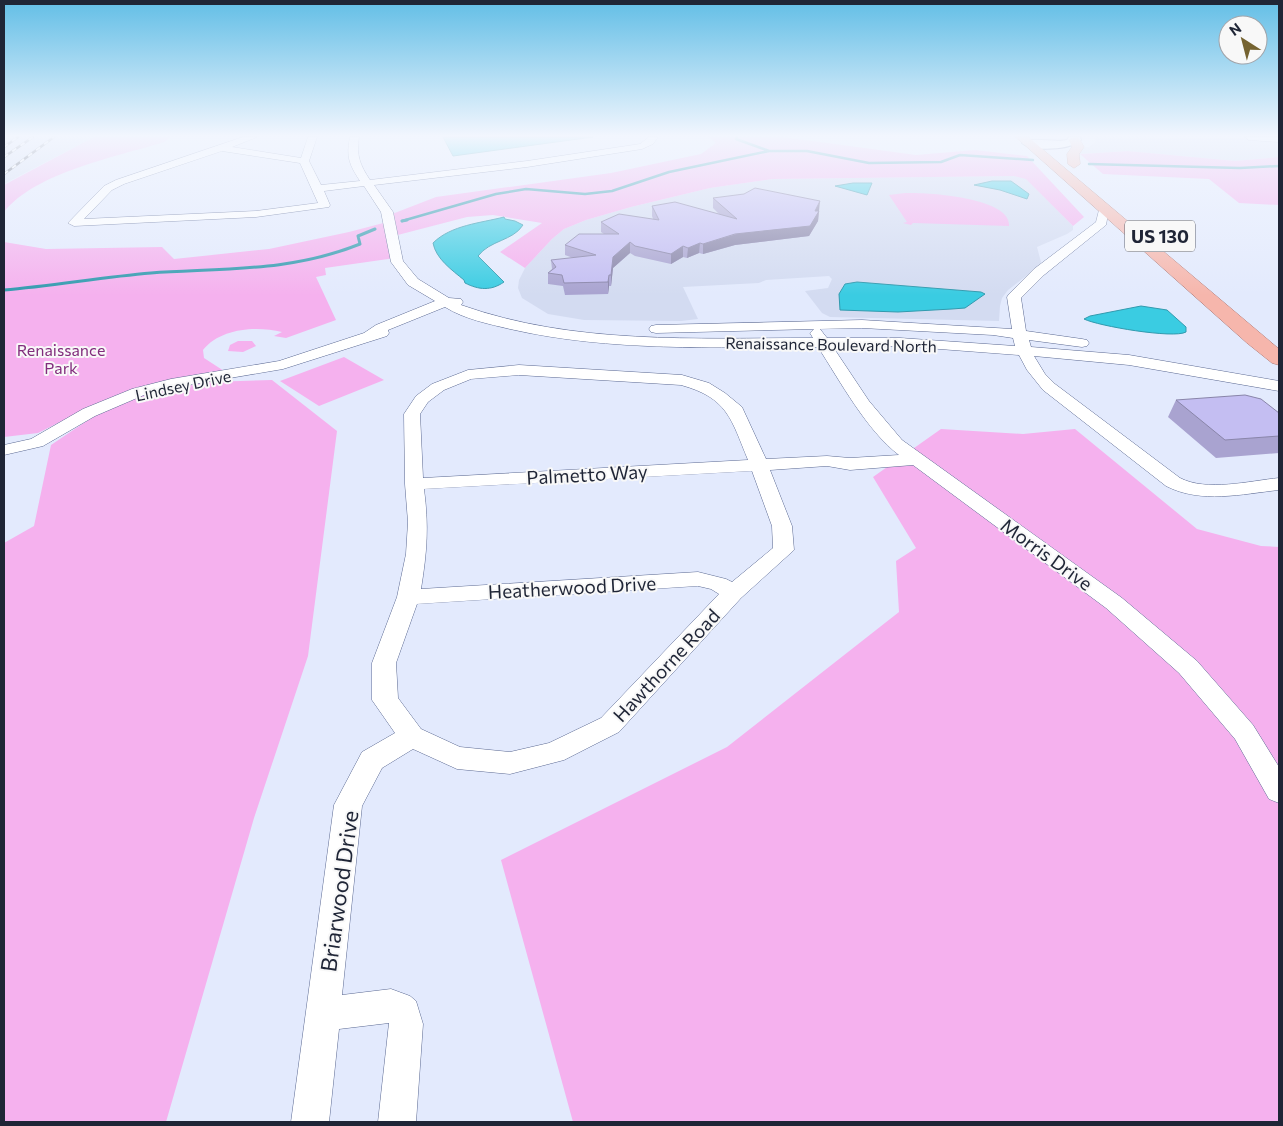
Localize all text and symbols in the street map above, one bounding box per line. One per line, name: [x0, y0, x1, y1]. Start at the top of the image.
north arrow: [1218, 15, 1268, 65]
text: N: [1226, 19, 1244, 39]
road number: US 130: [1125, 220, 1195, 252]
street label: Renaissance Boulevard North: [725, 333, 937, 355]
park label: Renaissance Park: [17, 340, 105, 377]
street label: Lindsey Drive: [133, 366, 233, 404]
street label: Palmetto Way: [526, 459, 648, 489]
street label: Morris Drive: [997, 513, 1097, 595]
street label: Heatherwood Drive: [487, 571, 657, 603]
street label: Hawthorne Road: [608, 604, 724, 726]
street label: Briarwood Drive: [314, 809, 364, 973]

